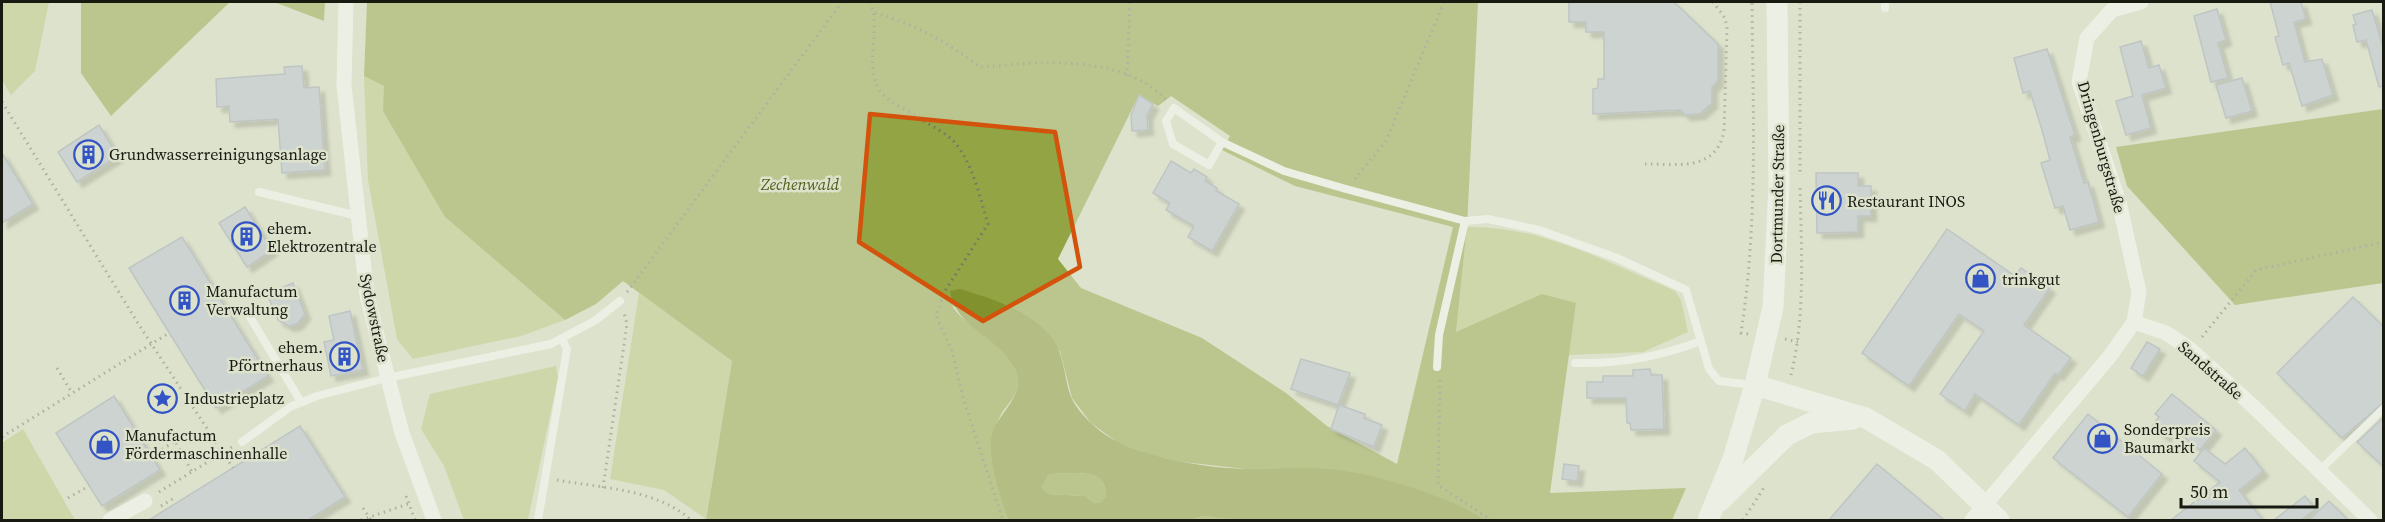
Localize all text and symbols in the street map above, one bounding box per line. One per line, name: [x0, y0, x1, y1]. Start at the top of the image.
street label: Dringenburgstraße: [2073, 78, 2131, 216]
street label: Dortmunder Straße: [1765, 124, 1789, 264]
building icon: Grundwasserreinigungsanlage: [72, 138, 104, 170]
place label: Grundwasserreinigungsanlage: [109, 143, 327, 165]
park label: Zechenwald: [760, 173, 840, 195]
restaurant icon: Restaurant INOS: [1810, 185, 1842, 217]
place label: Restaurant INOS: [1847, 190, 1965, 212]
place label: ehem. Elektrozentrale: [267, 217, 377, 257]
building icon: ehem. Elektrozentrale: [230, 221, 262, 253]
shop icon: trinkgut: [1965, 263, 1997, 295]
place label: trinkgut: [2002, 268, 2061, 290]
street label: Sydowstraße: [355, 272, 395, 364]
place label: Manufactum Verwaltung: [206, 280, 298, 320]
building icon: Manufactum Verwaltung: [169, 284, 201, 316]
place label: ehem. Pförtnerhaus: [229, 336, 323, 376]
street label: Sandstraße: [2174, 336, 2248, 404]
building icon: ehem. Pförtnerhaus: [328, 340, 360, 372]
place icon: Industrieplatz: [147, 382, 179, 414]
place label: Industrieplatz: [184, 387, 284, 409]
place label: Sonderpreis Baumarkt: [2124, 418, 2211, 458]
shop icon: Sonderpreis Baumarkt: [2087, 422, 2119, 454]
place label: Manufactum Fördermaschinenhalle: [125, 424, 288, 464]
shop icon: Manufactum Fördermaschinenhalle: [88, 428, 120, 460]
scale bar: [2181, 471, 2318, 509]
text: 50 m: [2190, 479, 2228, 504]

